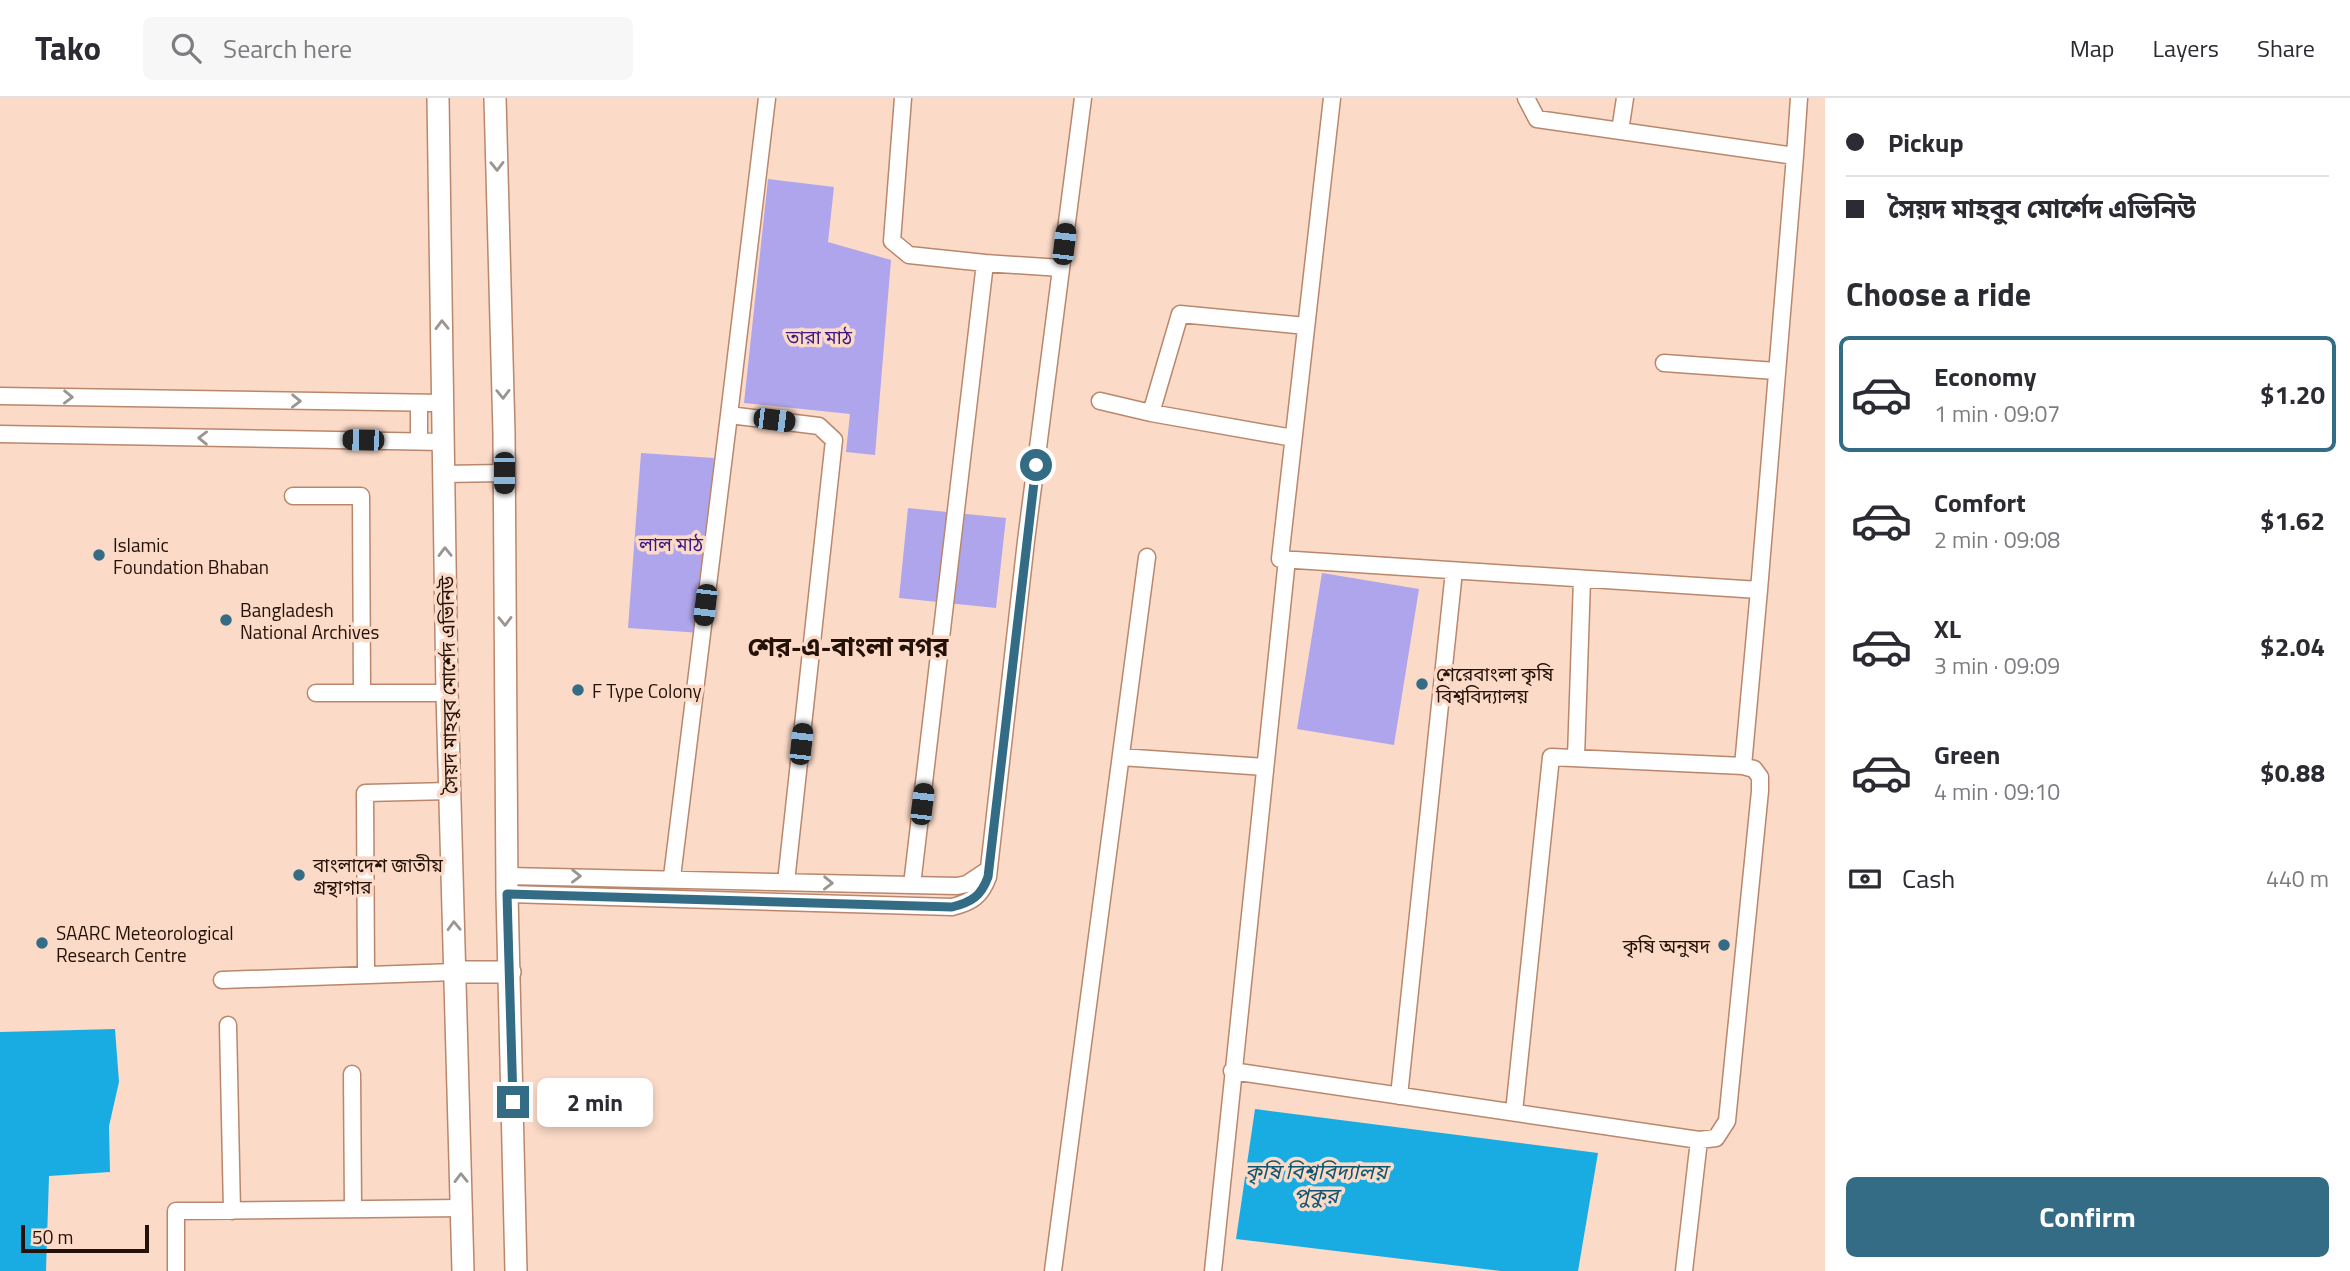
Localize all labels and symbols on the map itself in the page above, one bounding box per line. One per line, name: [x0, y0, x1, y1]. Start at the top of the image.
one-way arrow: [489, 161, 504, 172]
car: [1052, 222, 1077, 266]
one-way arrow: [434, 319, 449, 330]
park label: তারা মাঠ: [785, 322, 853, 351]
one-way arrow: [495, 388, 510, 399]
one-way arrow: [63, 389, 74, 405]
one-way arrow: [290, 393, 301, 408]
car: [752, 407, 797, 433]
car: [342, 429, 385, 451]
one-way arrow: [197, 430, 208, 446]
route start: [1020, 449, 1052, 481]
car: [494, 452, 515, 494]
park label: লাল মাঠ: [638, 529, 704, 558]
place label: Islamic Foundation Bhaban: [113, 530, 269, 581]
one-way arrow: [437, 546, 453, 557]
marker: Islamic Foundation Bhaban: [91, 547, 107, 563]
street label: সৈয়দ মাহবুব মোর্শেদ এভিনিউ: [432, 575, 464, 795]
car: [693, 583, 718, 627]
place label: Bangladesh National Archives: [240, 595, 379, 646]
marker: Bangladesh National Archives: [218, 612, 234, 628]
one-way arrow: [498, 616, 513, 627]
district label: শের-এ-বাংলা নগর: [748, 627, 949, 666]
place label: শেরেবাংলা কৃষি বিশ্ববিদ্যালয়: [1435, 659, 1554, 710]
place label: F Type Colony: [592, 676, 702, 705]
marker: শেরেবাংলা কৃষি বিশ্ববিদ্যালয়: [1414, 676, 1430, 692]
marker: F Type Colony: [570, 682, 586, 698]
car: [789, 722, 814, 766]
car: [910, 782, 935, 826]
place label: বাংলাদেশ জাতীয় গ্রন্থাগার: [312, 850, 444, 901]
marker: বাংলাদেশ জাতীয় গ্রন্থাগার: [291, 867, 307, 883]
one-way arrow: [571, 868, 582, 884]
one-way arrow: [823, 875, 834, 890]
place label: SAARC Meteorological Research Centre: [56, 918, 234, 969]
one-way arrow: [447, 921, 462, 932]
place label: কৃষি অনুষদ: [1622, 931, 1710, 960]
marker: SAARC Meteorological Research Centre: [34, 935, 50, 951]
marker: কৃষি অনুষদ: [1716, 937, 1732, 953]
callout: 2 min: [538, 1077, 653, 1126]
route end: [497, 1086, 529, 1118]
water label: কৃষি বিশ্ববিদ্যালয় পুকুর: [1245, 1155, 1391, 1211]
one-way arrow: [453, 1173, 468, 1184]
scale bar: [21, 1222, 149, 1254]

